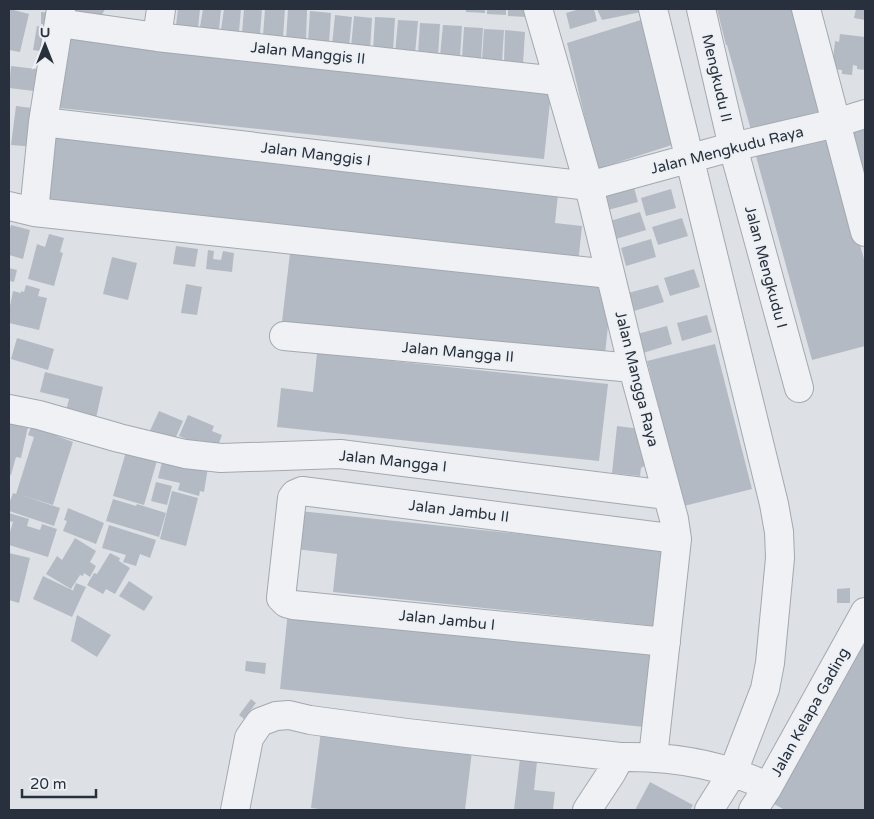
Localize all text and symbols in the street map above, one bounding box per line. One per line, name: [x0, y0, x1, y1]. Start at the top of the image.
north arrow: [20, 20, 70, 70]
text: U: [40, 24, 50, 41]
street label: Mengkudu II: [698, 32, 736, 124]
street label: Jalan Manggis II: [250, 38, 366, 68]
street label: Jalan Mengkudu Raya: [649, 122, 805, 178]
street label: Jalan Manggis I: [260, 138, 372, 170]
street label: Jalan Mengkudu I: [741, 204, 791, 330]
street label: Jalan Mangga Raya: [611, 309, 663, 449]
street label: Jalan Mangga II: [401, 338, 515, 366]
street label: Jalan Mangga I: [338, 446, 448, 476]
street label: Jalan Jambu II: [408, 496, 510, 526]
street label: Jalan Jambu I: [398, 606, 496, 634]
street label: Jalan Kelapa Gading: [767, 644, 853, 780]
scale bar: [22, 766, 96, 798]
text: 20 m: [30, 775, 67, 793]

